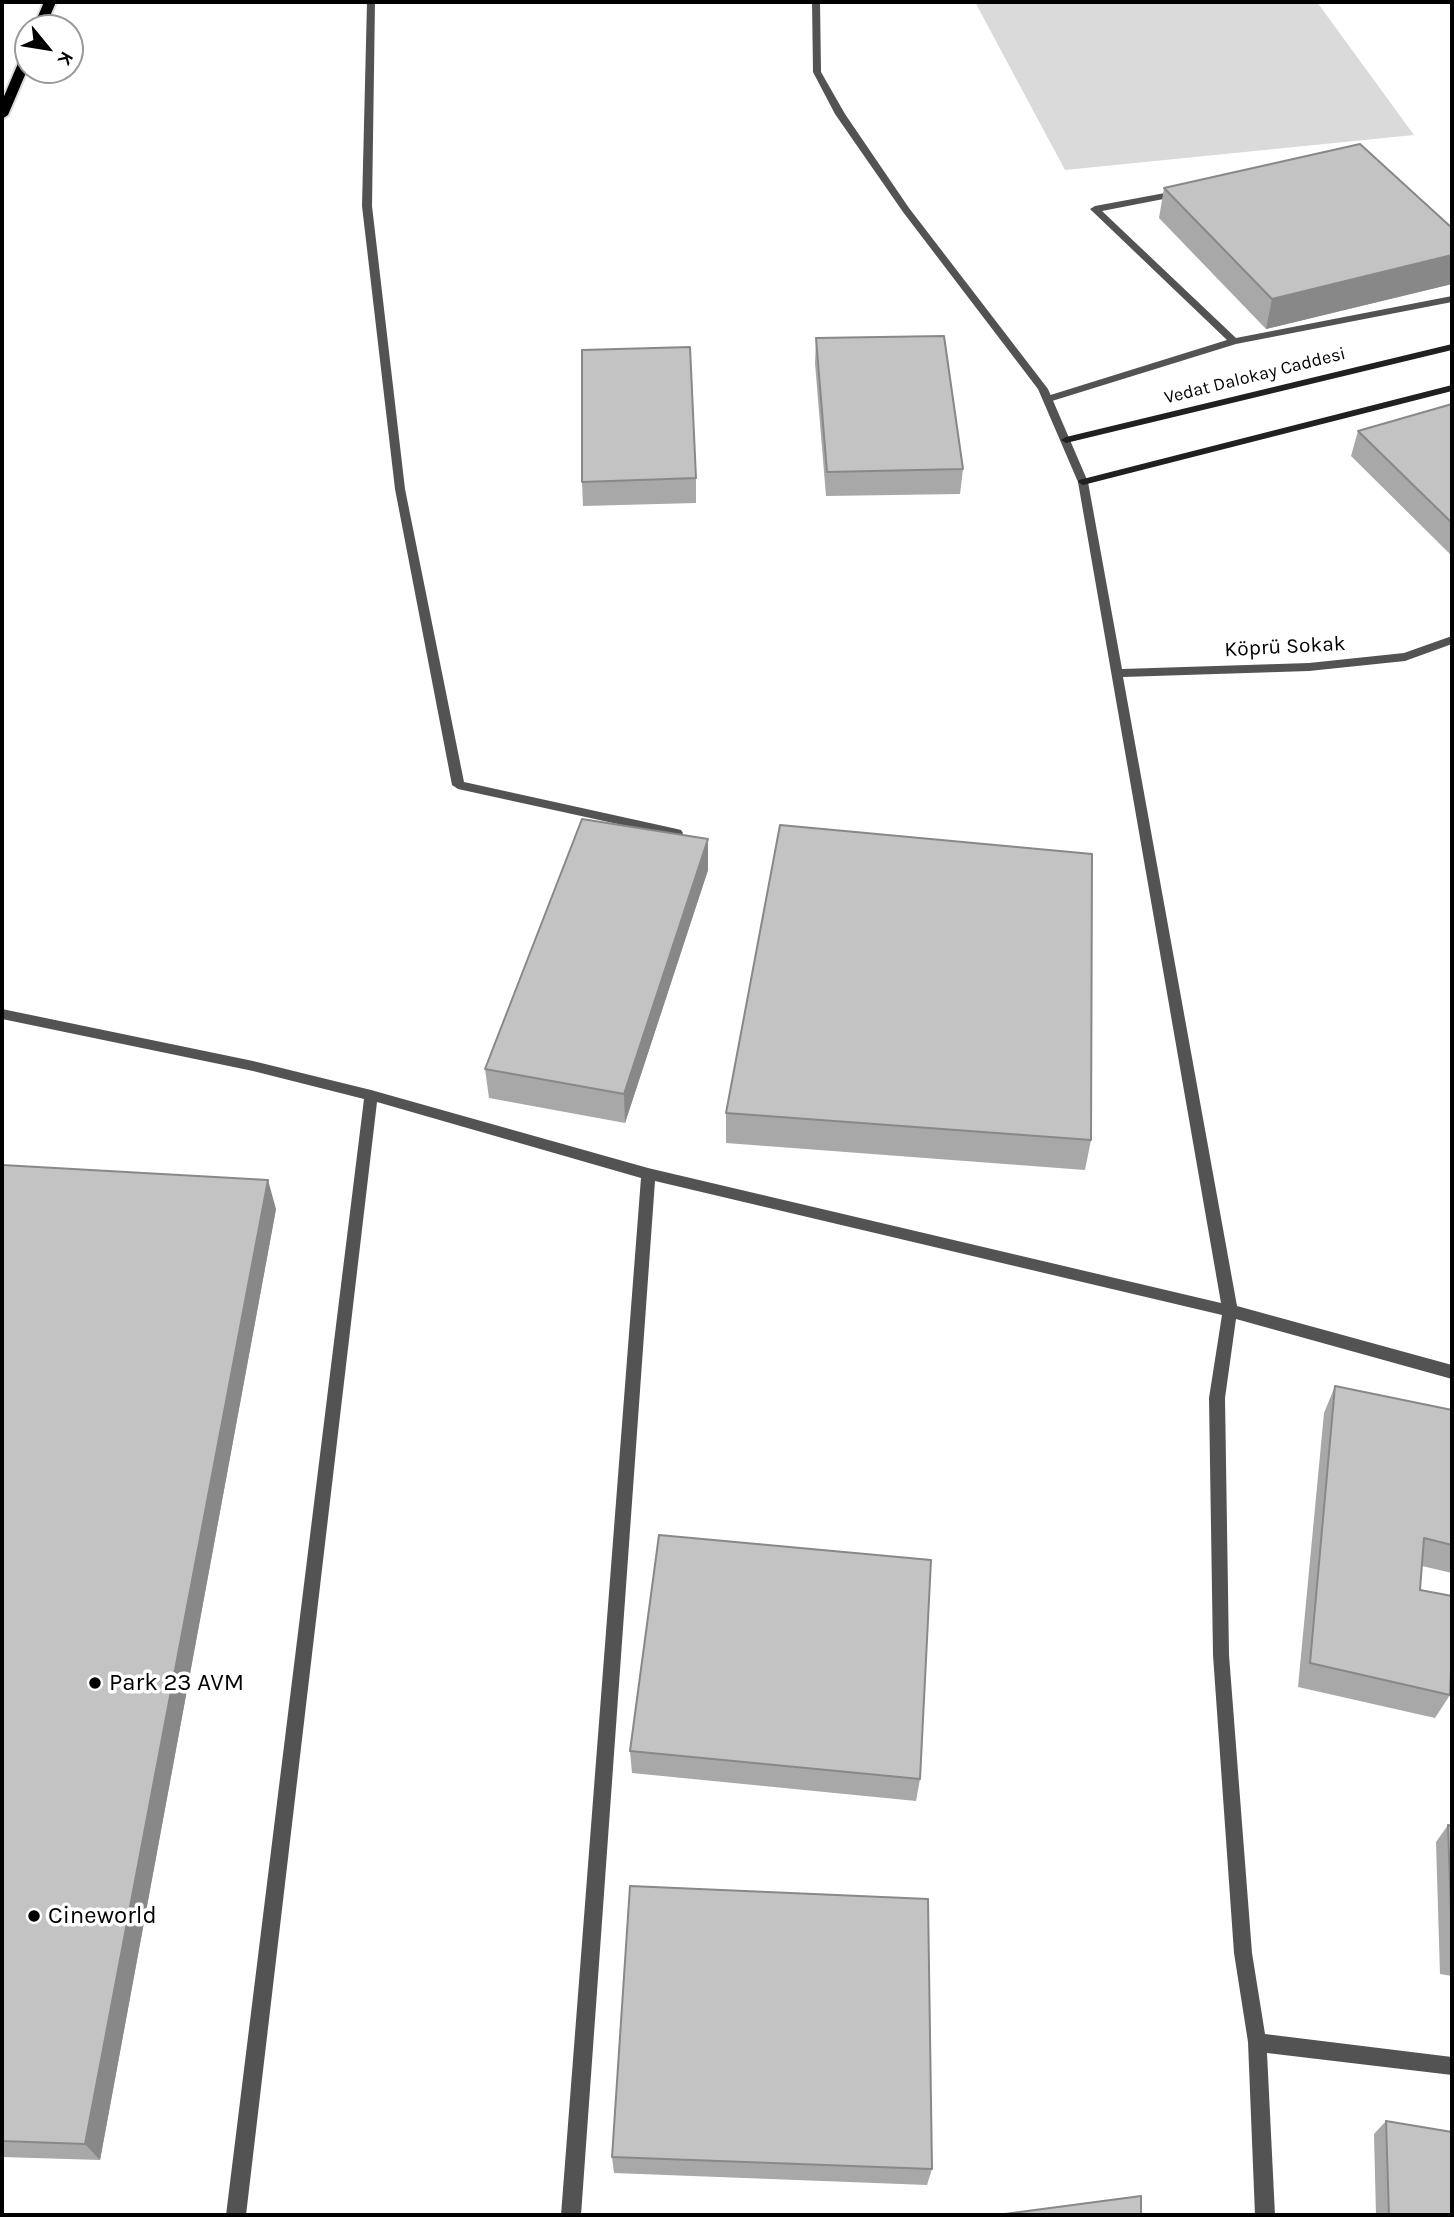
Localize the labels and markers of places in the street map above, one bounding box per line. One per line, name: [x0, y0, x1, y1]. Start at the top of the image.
place label: Park 23 AVM: [109, 1669, 244, 1697]
marker: Park 23 AVM: [87, 1675, 103, 1691]
place label: Cineworld: [48, 1902, 157, 1930]
marker: Cineworld: [26, 1908, 42, 1924]

